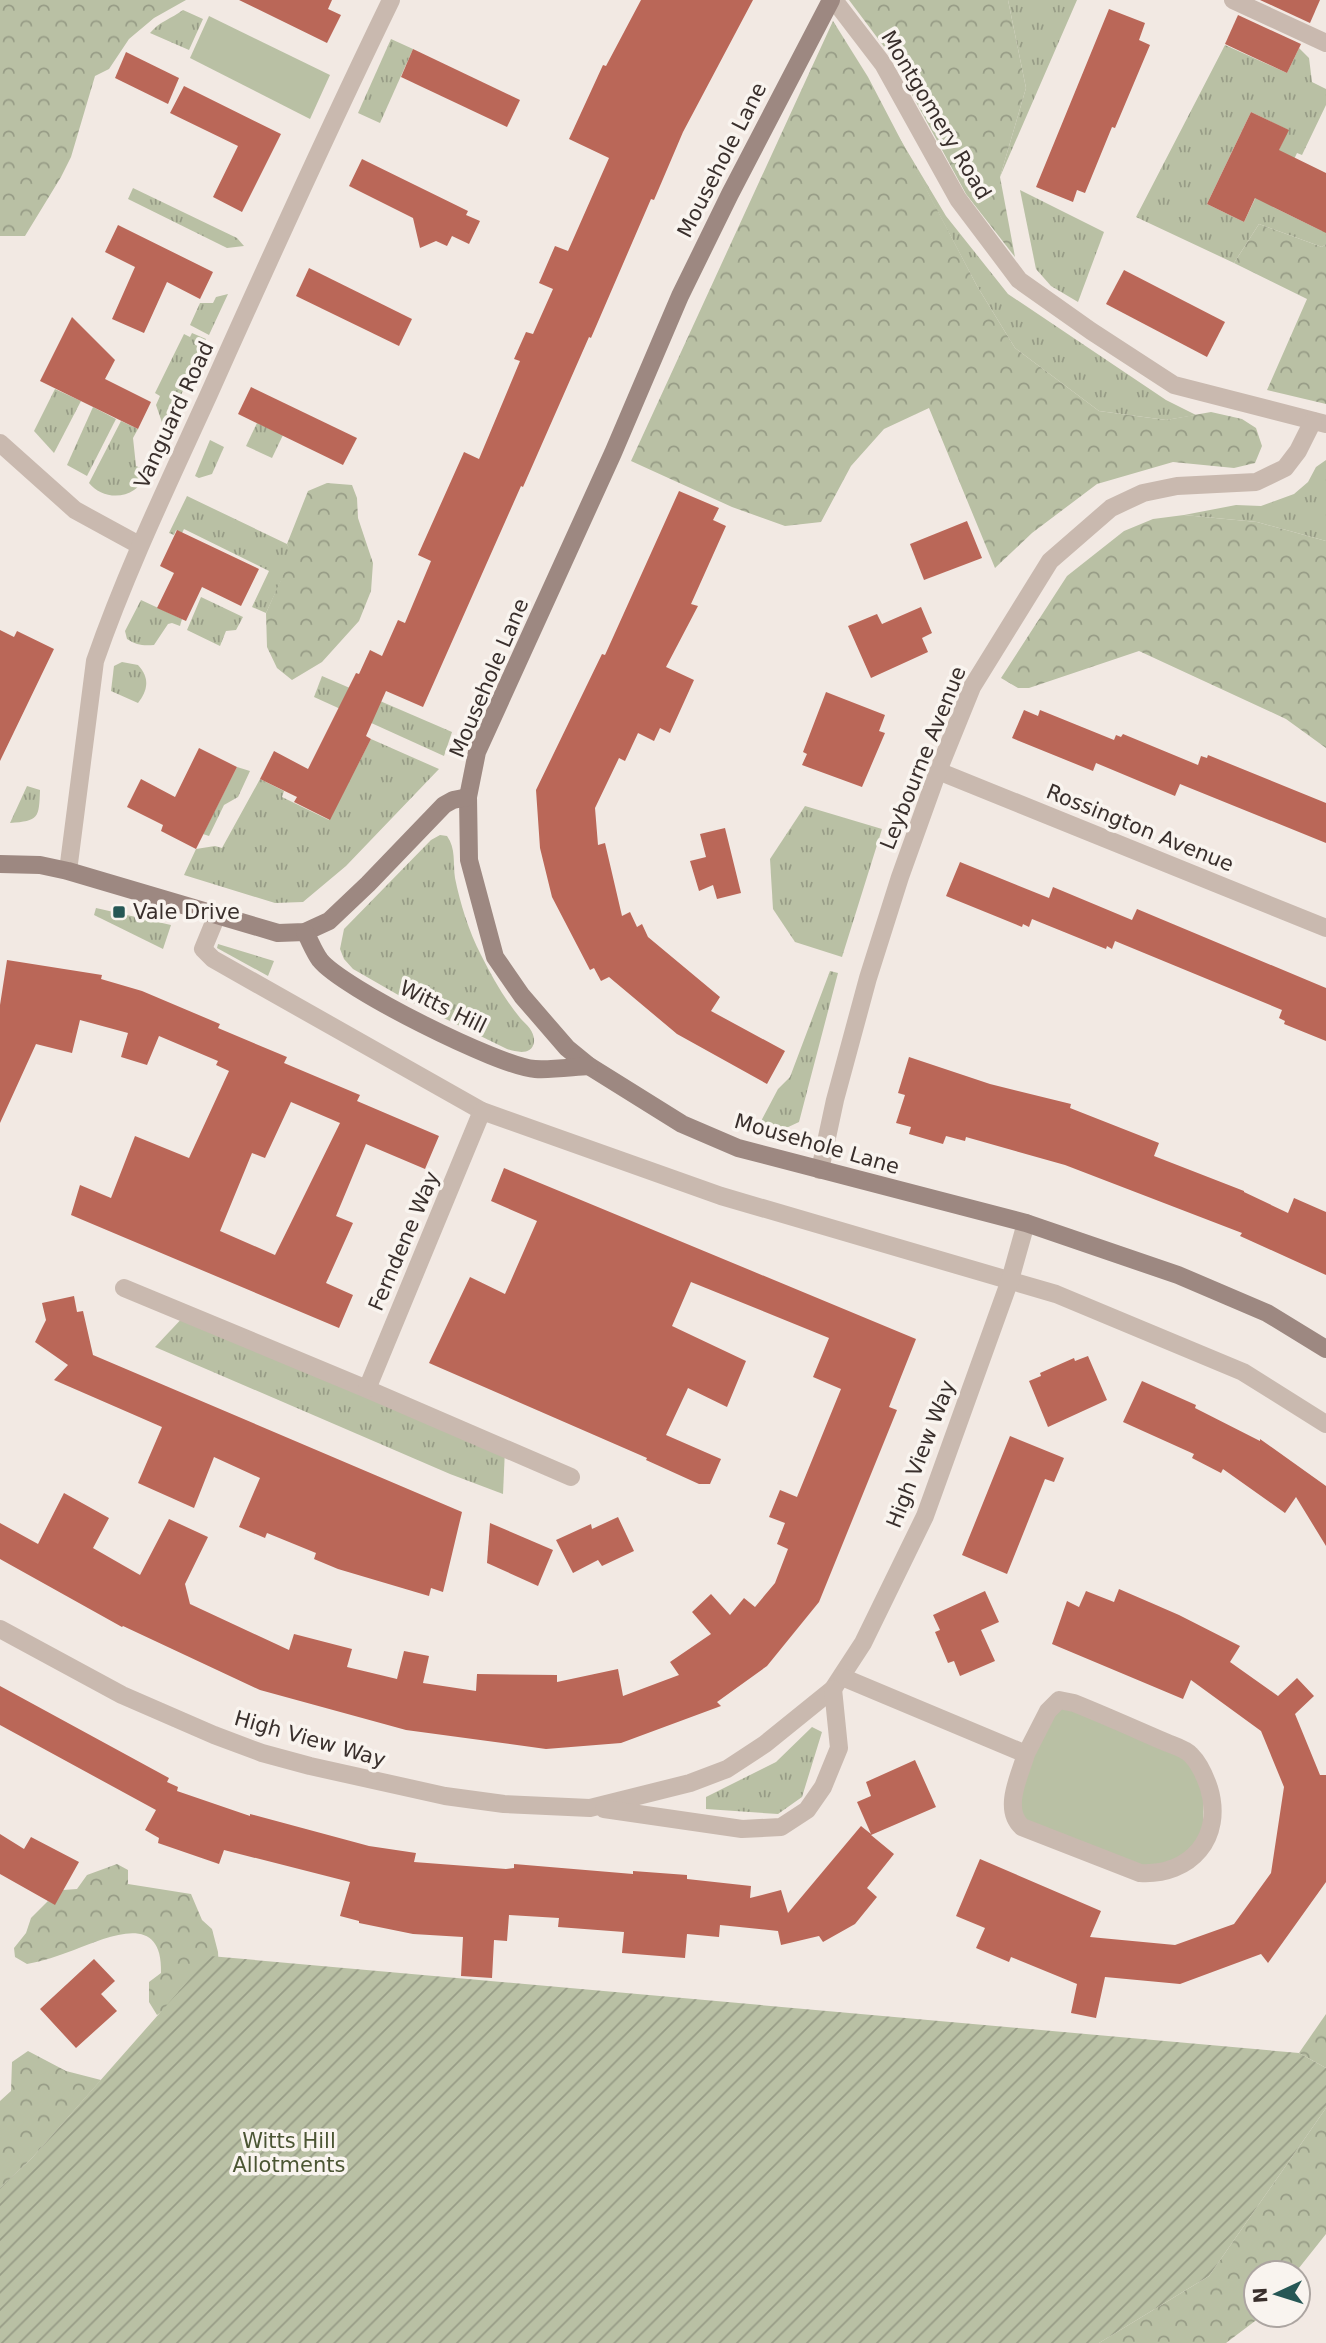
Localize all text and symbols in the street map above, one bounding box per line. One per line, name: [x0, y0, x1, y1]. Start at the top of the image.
street label: Montgomery Road: [876, 26, 996, 204]
street label: Mousehole Lane: [673, 79, 771, 241]
street label: Vanguard Road: [129, 338, 219, 492]
street label: Mousehole Lane: [445, 595, 533, 761]
street label: Leybourne Avenue: [875, 663, 971, 853]
street label: Rossington Avenue: [1043, 779, 1237, 877]
place label: Vale Drive: [133, 900, 240, 924]
marker: Vale Drive: [111, 904, 127, 920]
street label: Witts Hill: [396, 976, 490, 1038]
street label: Mousehole Lane: [732, 1109, 902, 1179]
street label: Ferndene Way: [364, 1168, 444, 1314]
street label: High View Way: [882, 1377, 960, 1531]
street label: High View Way: [232, 1706, 388, 1772]
park label: Witts Hill Allotments: [233, 2129, 345, 2177]
north arrow: [1242, 2259, 1312, 2329]
text: N: [1249, 2286, 1272, 2304]

